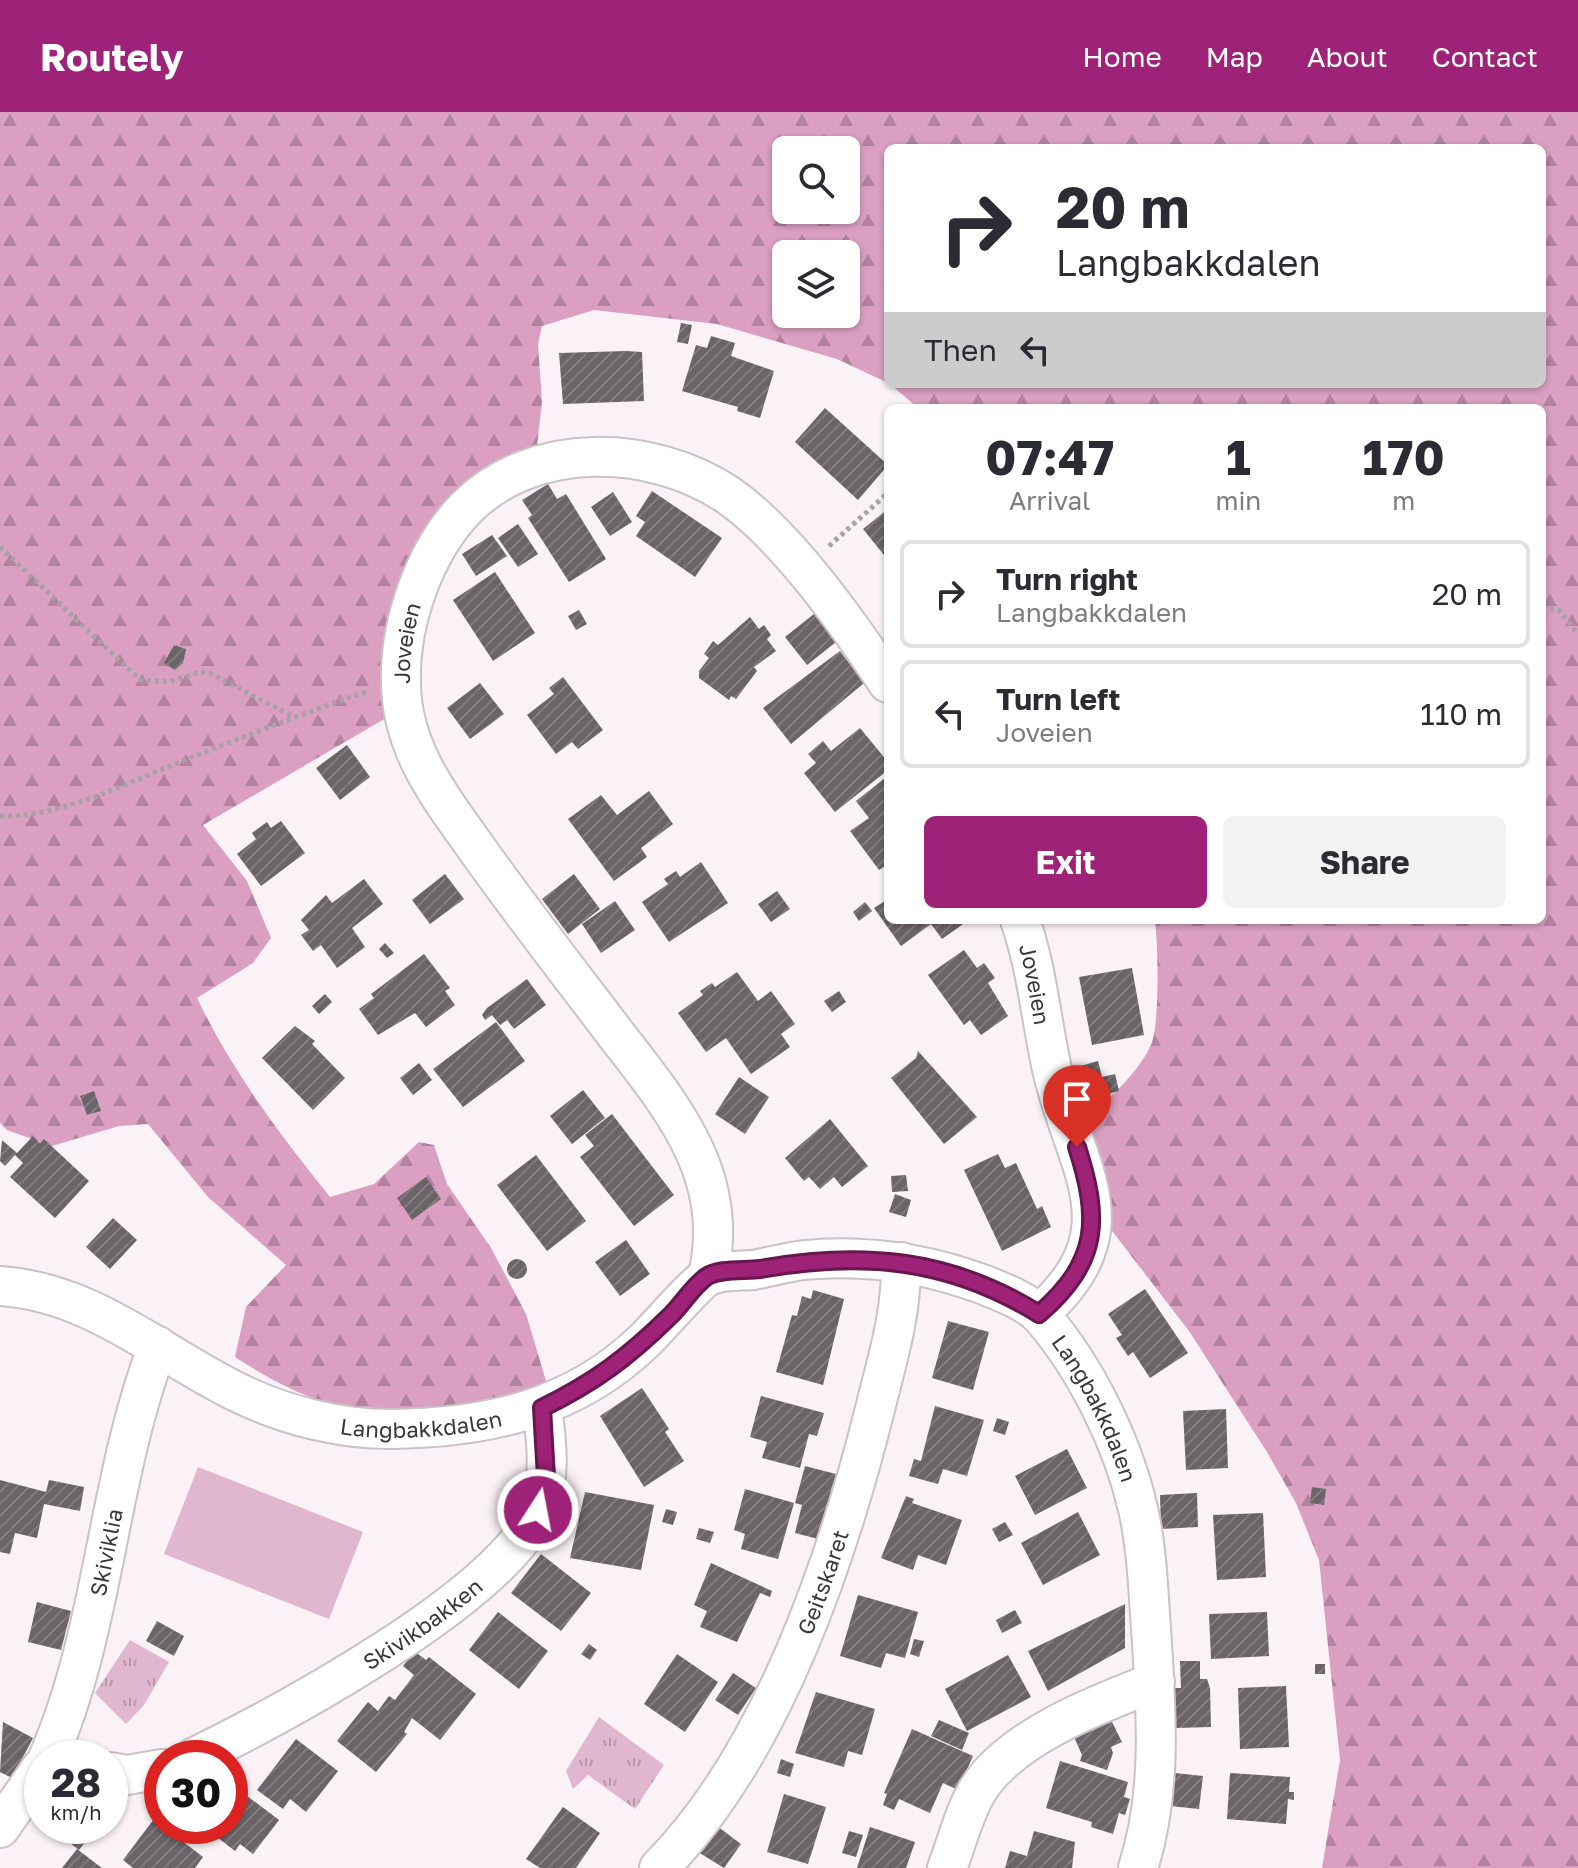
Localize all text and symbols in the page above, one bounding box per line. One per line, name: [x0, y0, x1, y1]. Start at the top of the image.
text: Routely: [40, 34, 184, 79]
text: Home: [1083, 40, 1162, 73]
text: Map: [1206, 40, 1263, 73]
text: About: [1307, 40, 1388, 73]
text: Contact: [1432, 40, 1538, 73]
map controls: [772, 136, 860, 328]
button: search: [772, 136, 860, 224]
text: 20 m: [1056, 173, 1190, 240]
icon: right: [924, 176, 1028, 280]
button: layers: [772, 240, 860, 328]
text: Langbakkdalen: [1056, 241, 1321, 284]
icon: left: [1013, 328, 1057, 372]
text: Then: [924, 332, 997, 368]
text: 07:47: [985, 428, 1114, 486]
text: 1: [1226, 428, 1251, 486]
text: 170: [1363, 428, 1445, 486]
text: Arrival: [1009, 485, 1090, 516]
text: min: [1215, 485, 1261, 516]
text: m: [1392, 485, 1415, 516]
text: Turn right: [996, 561, 1138, 597]
icon: right: [928, 572, 972, 616]
text: 20 m: [1432, 576, 1502, 612]
text: Langbakkdalen: [996, 597, 1187, 628]
street label: Joveien: [387, 599, 425, 684]
text: Turn left: [996, 681, 1121, 717]
icon: left: [928, 692, 972, 736]
text: 110 m: [1420, 696, 1502, 732]
text: Joveien: [996, 717, 1093, 748]
button: Exit: [924, 816, 1207, 908]
button: Share: [1223, 816, 1506, 908]
street label: Joveien: [1014, 941, 1057, 1026]
pin: [1043, 1065, 1111, 1147]
icon: arrive: [1055, 1077, 1099, 1121]
street label: Langbakkdalen: [1047, 1329, 1143, 1485]
street label: Langbakkdalen: [339, 1404, 504, 1443]
position arrow: [496, 1468, 580, 1552]
street label: Skiviklia: [83, 1506, 127, 1598]
street label: Geitskaret: [791, 1526, 853, 1638]
street label: Skivikbakken: [357, 1572, 487, 1675]
speed limit sign: 30: [144, 1740, 248, 1844]
text: 28: [51, 1758, 101, 1806]
text: km/h: [51, 1800, 101, 1824]

